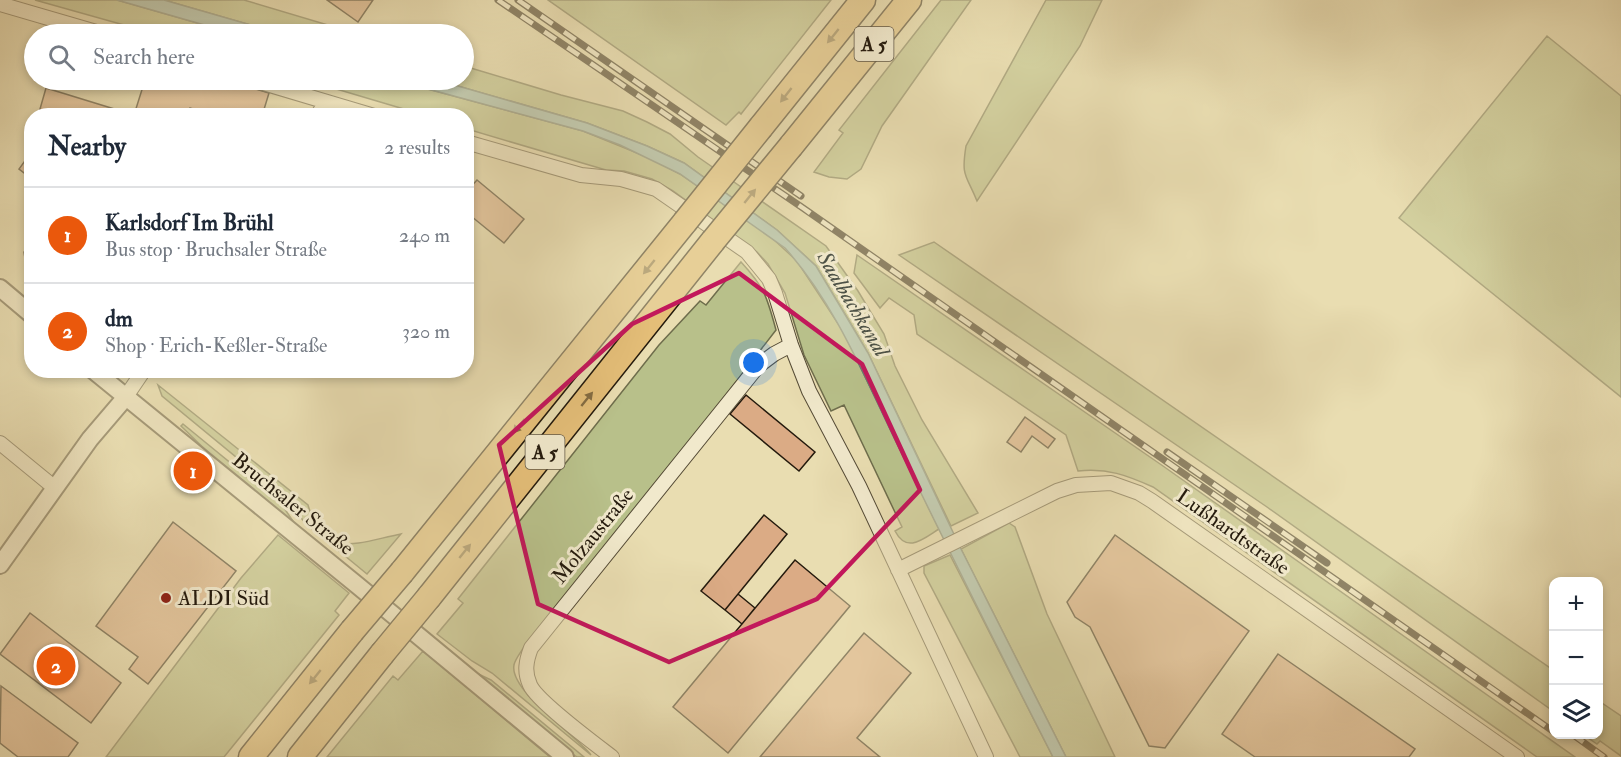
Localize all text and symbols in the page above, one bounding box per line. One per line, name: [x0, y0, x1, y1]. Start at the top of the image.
search box: [24, 24, 474, 90]
road number: A 5: [854, 27, 894, 61]
one-way arrow: [828, 28, 840, 43]
icon: search: [45, 41, 78, 74]
text: Search here: [93, 43, 195, 71]
one-way arrow: [781, 88, 793, 103]
text: Nearby: [48, 131, 126, 163]
text: 2 results: [384, 135, 450, 160]
one-way arrow: [743, 188, 756, 204]
text: Karlsdorf Im Brühl: [105, 209, 274, 237]
text: 1: [64, 223, 71, 248]
text: 240 m: [399, 223, 450, 248]
text: Bus stop · Bruchsaler Straße: [105, 237, 327, 262]
water label: Saalbachkanal: [810, 245, 896, 363]
one-way arrow: [642, 259, 655, 275]
text: dm: [105, 305, 133, 333]
text: 2: [62, 319, 73, 344]
text: 320 m: [402, 319, 450, 344]
text: Shop · Erich-Keßler-Straße: [105, 333, 327, 358]
your location: [739, 348, 768, 377]
one-way arrow: [581, 392, 593, 407]
one-way arrow: [514, 419, 526, 434]
road number: A 5: [526, 435, 564, 469]
street label: Bruchsaler Straße: [227, 447, 360, 562]
pin: 1: [174, 448, 212, 494]
street label: Molzaustraße: [546, 482, 640, 589]
street label: Lußhardtstraße: [1171, 483, 1295, 581]
one-way arrow: [459, 544, 471, 559]
map controls: [1549, 577, 1603, 739]
button: +: [1549, 577, 1603, 631]
place label: ALDI Süd: [177, 585, 270, 612]
marker: ALDI Süd: [159, 591, 173, 605]
button: −: [1549, 631, 1603, 685]
pin: 2: [36, 644, 76, 688]
one-way arrow: [309, 669, 322, 685]
button: layers: [1549, 685, 1603, 739]

